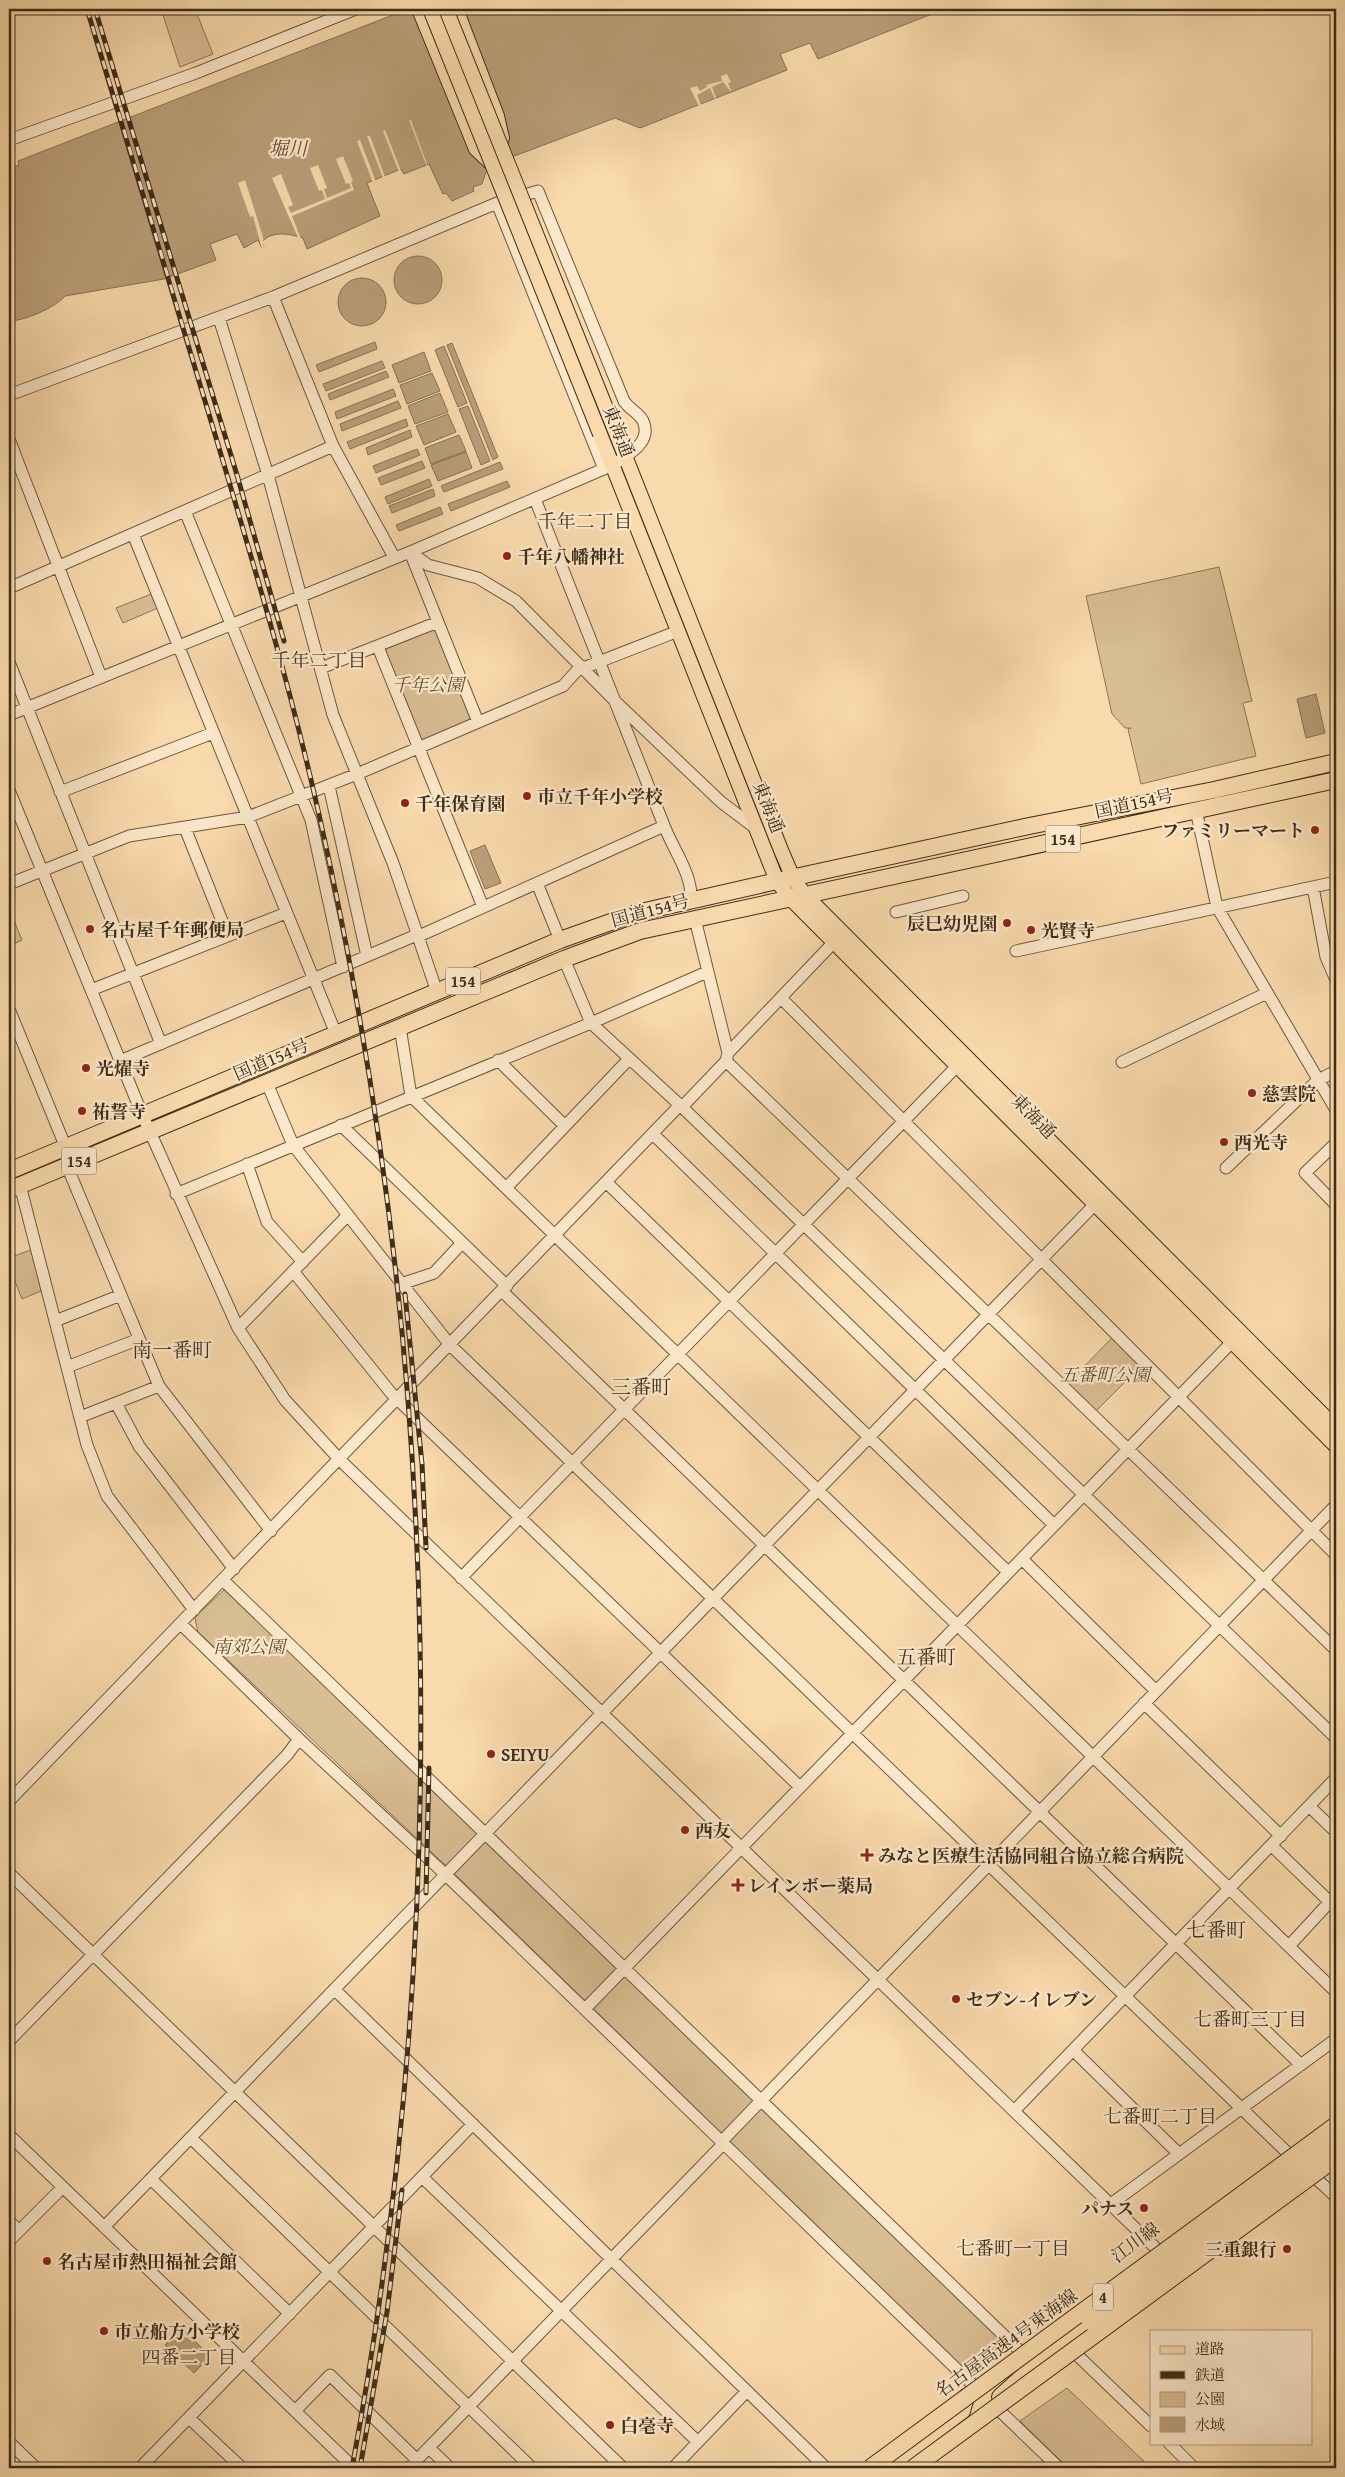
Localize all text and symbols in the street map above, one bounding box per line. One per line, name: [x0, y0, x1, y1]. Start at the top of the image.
water label: 堀川: [269, 134, 309, 162]
street label: 東海通: [596, 401, 642, 461]
district label: 千年二丁目: [537, 507, 633, 535]
place label: 千年八幡神社: [517, 543, 625, 570]
marker: 千年八幡神社: [501, 550, 513, 562]
district label: 千年二丁目: [271, 646, 367, 674]
park label: 千年公園: [392, 671, 467, 698]
street label: 東海通: [746, 777, 792, 837]
street label: 国道154号: [1092, 781, 1176, 825]
place label: 市立千年小学校: [537, 783, 663, 810]
place label: 千年保育園: [415, 790, 505, 817]
marker: 市立千年小学校: [521, 790, 533, 802]
marker: 千年保育園: [399, 797, 411, 809]
place label: ファミリーマート: [1161, 817, 1305, 844]
marker: ファミリーマート: [1309, 824, 1321, 836]
road number: 154: [1046, 826, 1080, 852]
street label: 国道154号: [608, 887, 692, 933]
place label: 辰巳幼児園: [907, 910, 997, 937]
place label: 名古屋千年郵便局: [100, 916, 244, 943]
marker: 辰巳幼児園: [1001, 917, 1013, 929]
place label: 光賢寺: [1041, 917, 1095, 944]
marker: 名古屋千年郵便局: [84, 923, 96, 935]
marker: 光賢寺: [1025, 924, 1037, 936]
road number: 154: [446, 968, 480, 994]
street label: 国道154号: [229, 1031, 313, 1087]
place label: 光燿寺: [96, 1055, 150, 1082]
marker: 光燿寺: [80, 1062, 92, 1074]
place label: 慈雲院: [1262, 1080, 1316, 1107]
street label: 東海通: [1005, 1087, 1063, 1145]
marker: 慈雲院: [1246, 1087, 1258, 1099]
place label: 祐誓寺: [92, 1098, 146, 1125]
marker: 祐誓寺: [76, 1105, 88, 1117]
place label: 西光寺: [1234, 1129, 1288, 1156]
marker: 西光寺: [1218, 1136, 1230, 1148]
road number: 154: [62, 1148, 96, 1174]
district label: 南一番町: [132, 1335, 212, 1364]
park label: 五番町公園: [1060, 1361, 1153, 1388]
district label: 三番町: [611, 1372, 671, 1401]
park label: 南郊公園: [213, 1633, 288, 1660]
district label: 五番町: [896, 1642, 956, 1671]
place label: SEIYU: [501, 1741, 549, 1768]
marker: SEIYU: [485, 1748, 497, 1760]
place label: 西友: [695, 1817, 731, 1844]
marker: 西友: [679, 1824, 691, 1836]
place label: みなと医療生活協同組合協立総合病院: [878, 1842, 1184, 1869]
marker: みなと医療生活協同組合協立総合病院: [860, 1848, 874, 1862]
place label: レインボー薬局: [748, 1872, 873, 1899]
marker: レインボー薬局: [732, 1879, 744, 1891]
district label: 七番町: [1186, 1915, 1246, 1944]
place label: セブン-イレブン: [966, 1986, 1097, 2013]
marker: セブン-イレブン: [950, 1993, 962, 2005]
district label: 七番町三丁目: [1193, 2005, 1307, 2033]
district label: 七番町二丁目: [1103, 2102, 1217, 2130]
place label: パナス: [1081, 2195, 1134, 2222]
marker: パナス: [1138, 2202, 1150, 2214]
street label: 江川線: [1105, 2215, 1165, 2269]
district label: 七番町一丁目: [956, 2234, 1070, 2262]
place label: 三重銀行: [1205, 2236, 1277, 2263]
marker: 三重銀行: [1281, 2243, 1293, 2255]
place label: 名古屋市熱田福祉会館: [57, 2248, 237, 2275]
marker: 名古屋市熱田福祉会館: [41, 2255, 53, 2267]
street label: 名古屋高速4号東海線: [929, 2282, 1083, 2404]
road number: 4: [1093, 2284, 1113, 2310]
place label: 市立船方小学校: [114, 2318, 240, 2345]
marker: 市立船方小学校: [98, 2325, 110, 2337]
legend: [1150, 2330, 1312, 2444]
text: 道路: [1195, 2338, 1225, 2359]
district label: 四番二丁目: [141, 2343, 237, 2371]
text: 鉄道: [1195, 2364, 1225, 2385]
text: 公園: [1195, 2388, 1225, 2409]
place label: 白毫寺: [620, 2412, 674, 2439]
text: 水域: [1195, 2414, 1225, 2435]
marker: 白毫寺: [604, 2419, 616, 2431]

